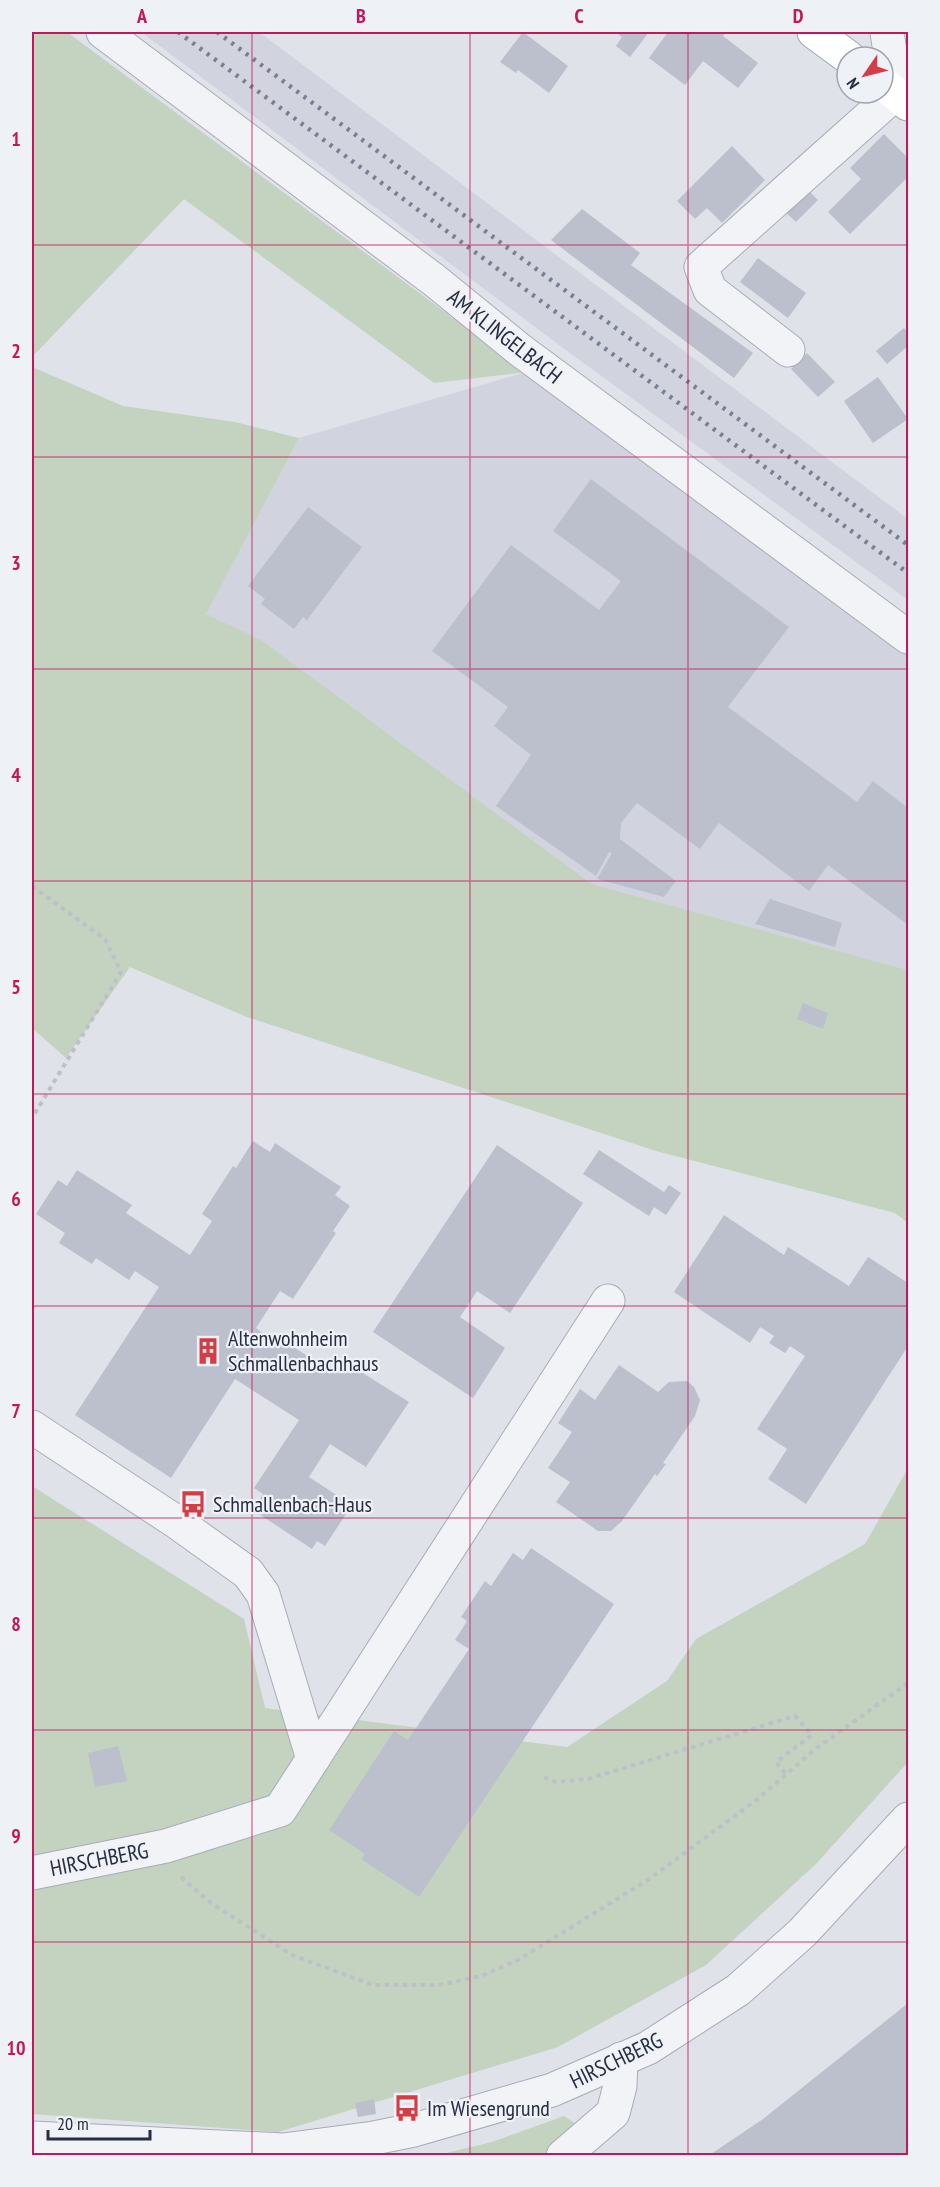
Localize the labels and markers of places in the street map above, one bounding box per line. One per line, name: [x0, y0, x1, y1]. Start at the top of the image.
place label: Altenwohnheim Schmallenbachhaus: [228, 1324, 378, 1377]
building icon: Altenwohnheim Schmallenbachhaus: [193, 1336, 223, 1366]
bus stop icon: Schmallenbach-Haus: [178, 1489, 208, 1519]
place label: Schmallenbach-Haus: [213, 1490, 372, 1518]
bus stop icon: Im Wiesengrund: [392, 2093, 422, 2123]
place label: Im Wiesengrund: [427, 2094, 550, 2122]

